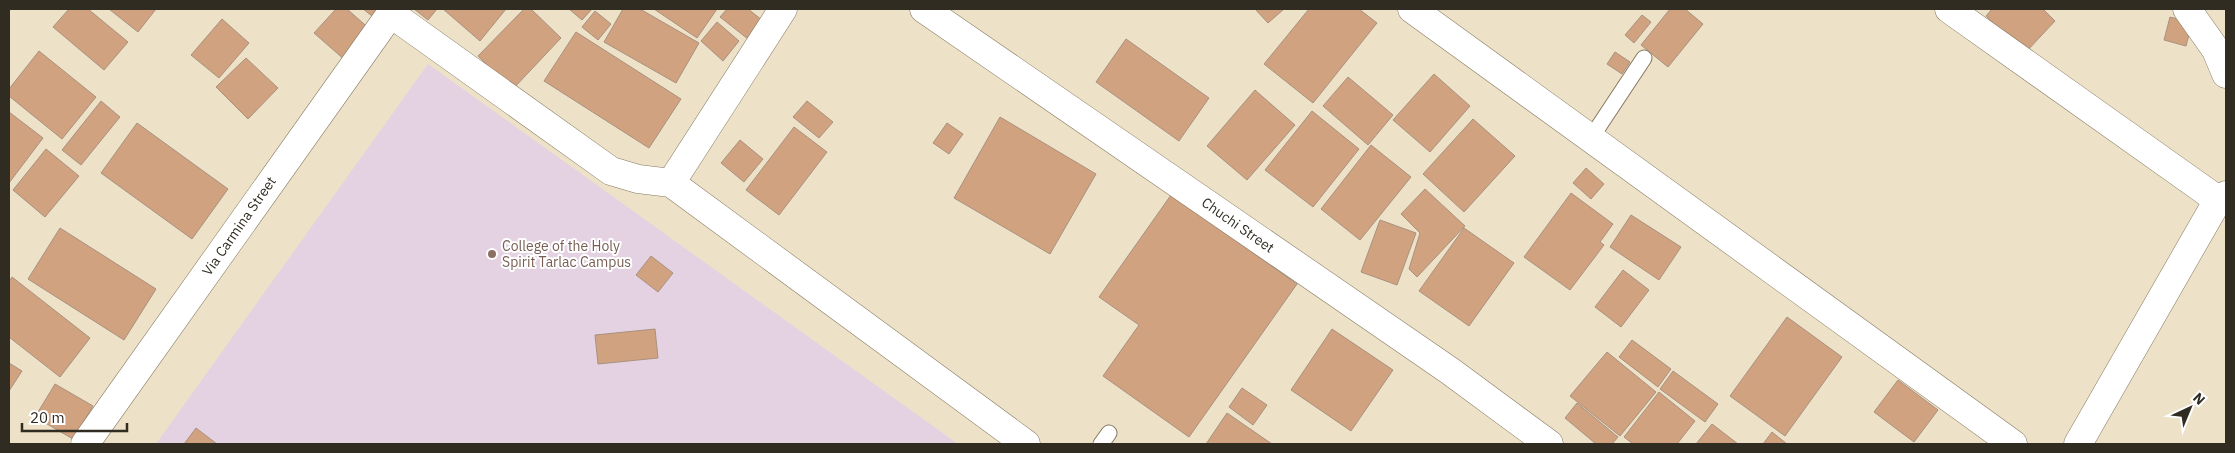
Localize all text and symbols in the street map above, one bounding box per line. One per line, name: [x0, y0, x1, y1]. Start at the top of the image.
street label: Via Carmina Street: [198, 173, 280, 279]
street label: Chuchi Street: [1198, 193, 1278, 257]
place label: College of the Holy Spirit Tarlac Campus: [502, 237, 631, 271]
marker: College of the Holy Spirit Tarlac Campus: [486, 248, 498, 260]
north arrow: [2165, 383, 2215, 433]
text: N: [2189, 389, 2209, 409]
scale bar: [22, 400, 128, 432]
text: 20 m: [30, 408, 65, 427]

